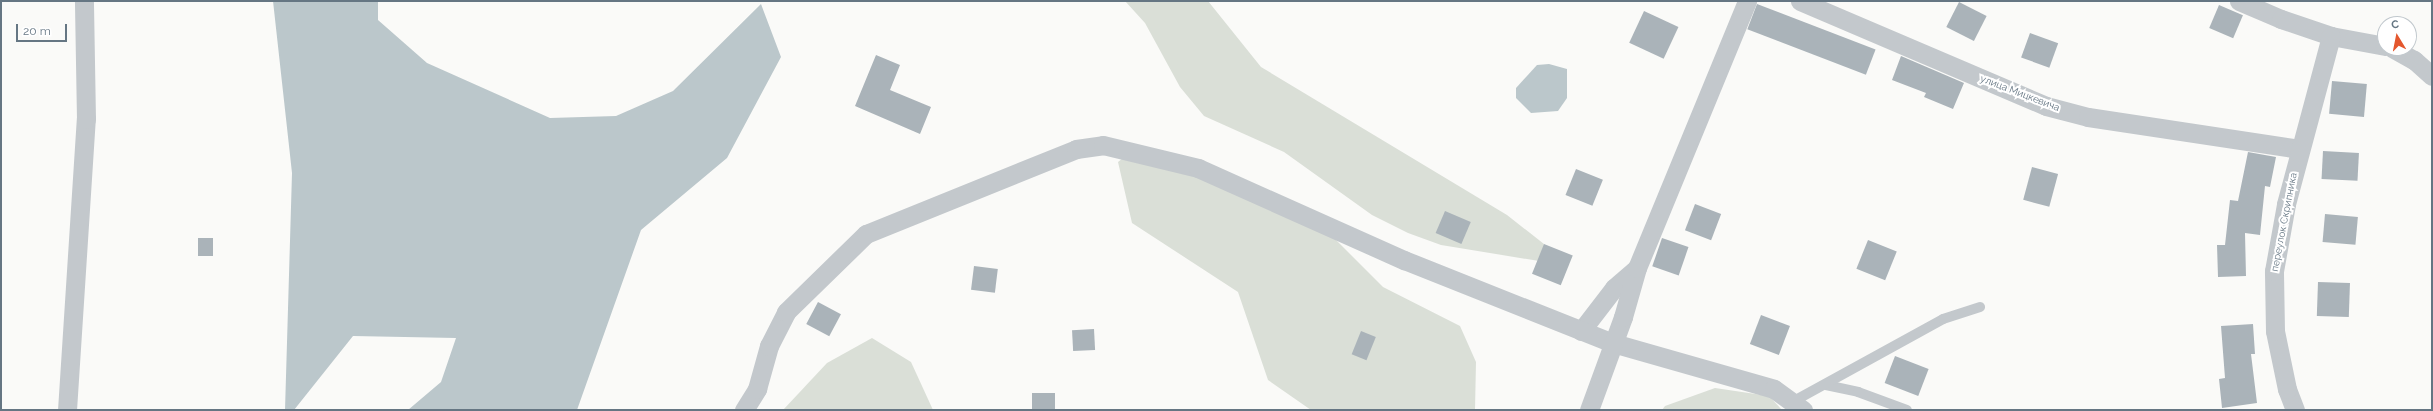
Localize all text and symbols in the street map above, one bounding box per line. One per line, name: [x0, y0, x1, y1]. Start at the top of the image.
scale bar: [18, 16, 69, 42]
north arrow: [2377, 16, 2417, 56]
text: С: [2390, 18, 2400, 32]
text: 20 m: [23, 24, 51, 38]
street label: улица Мицкевича: [1979, 72, 2061, 114]
street label: переулок Скрипника: [2269, 172, 2299, 272]

